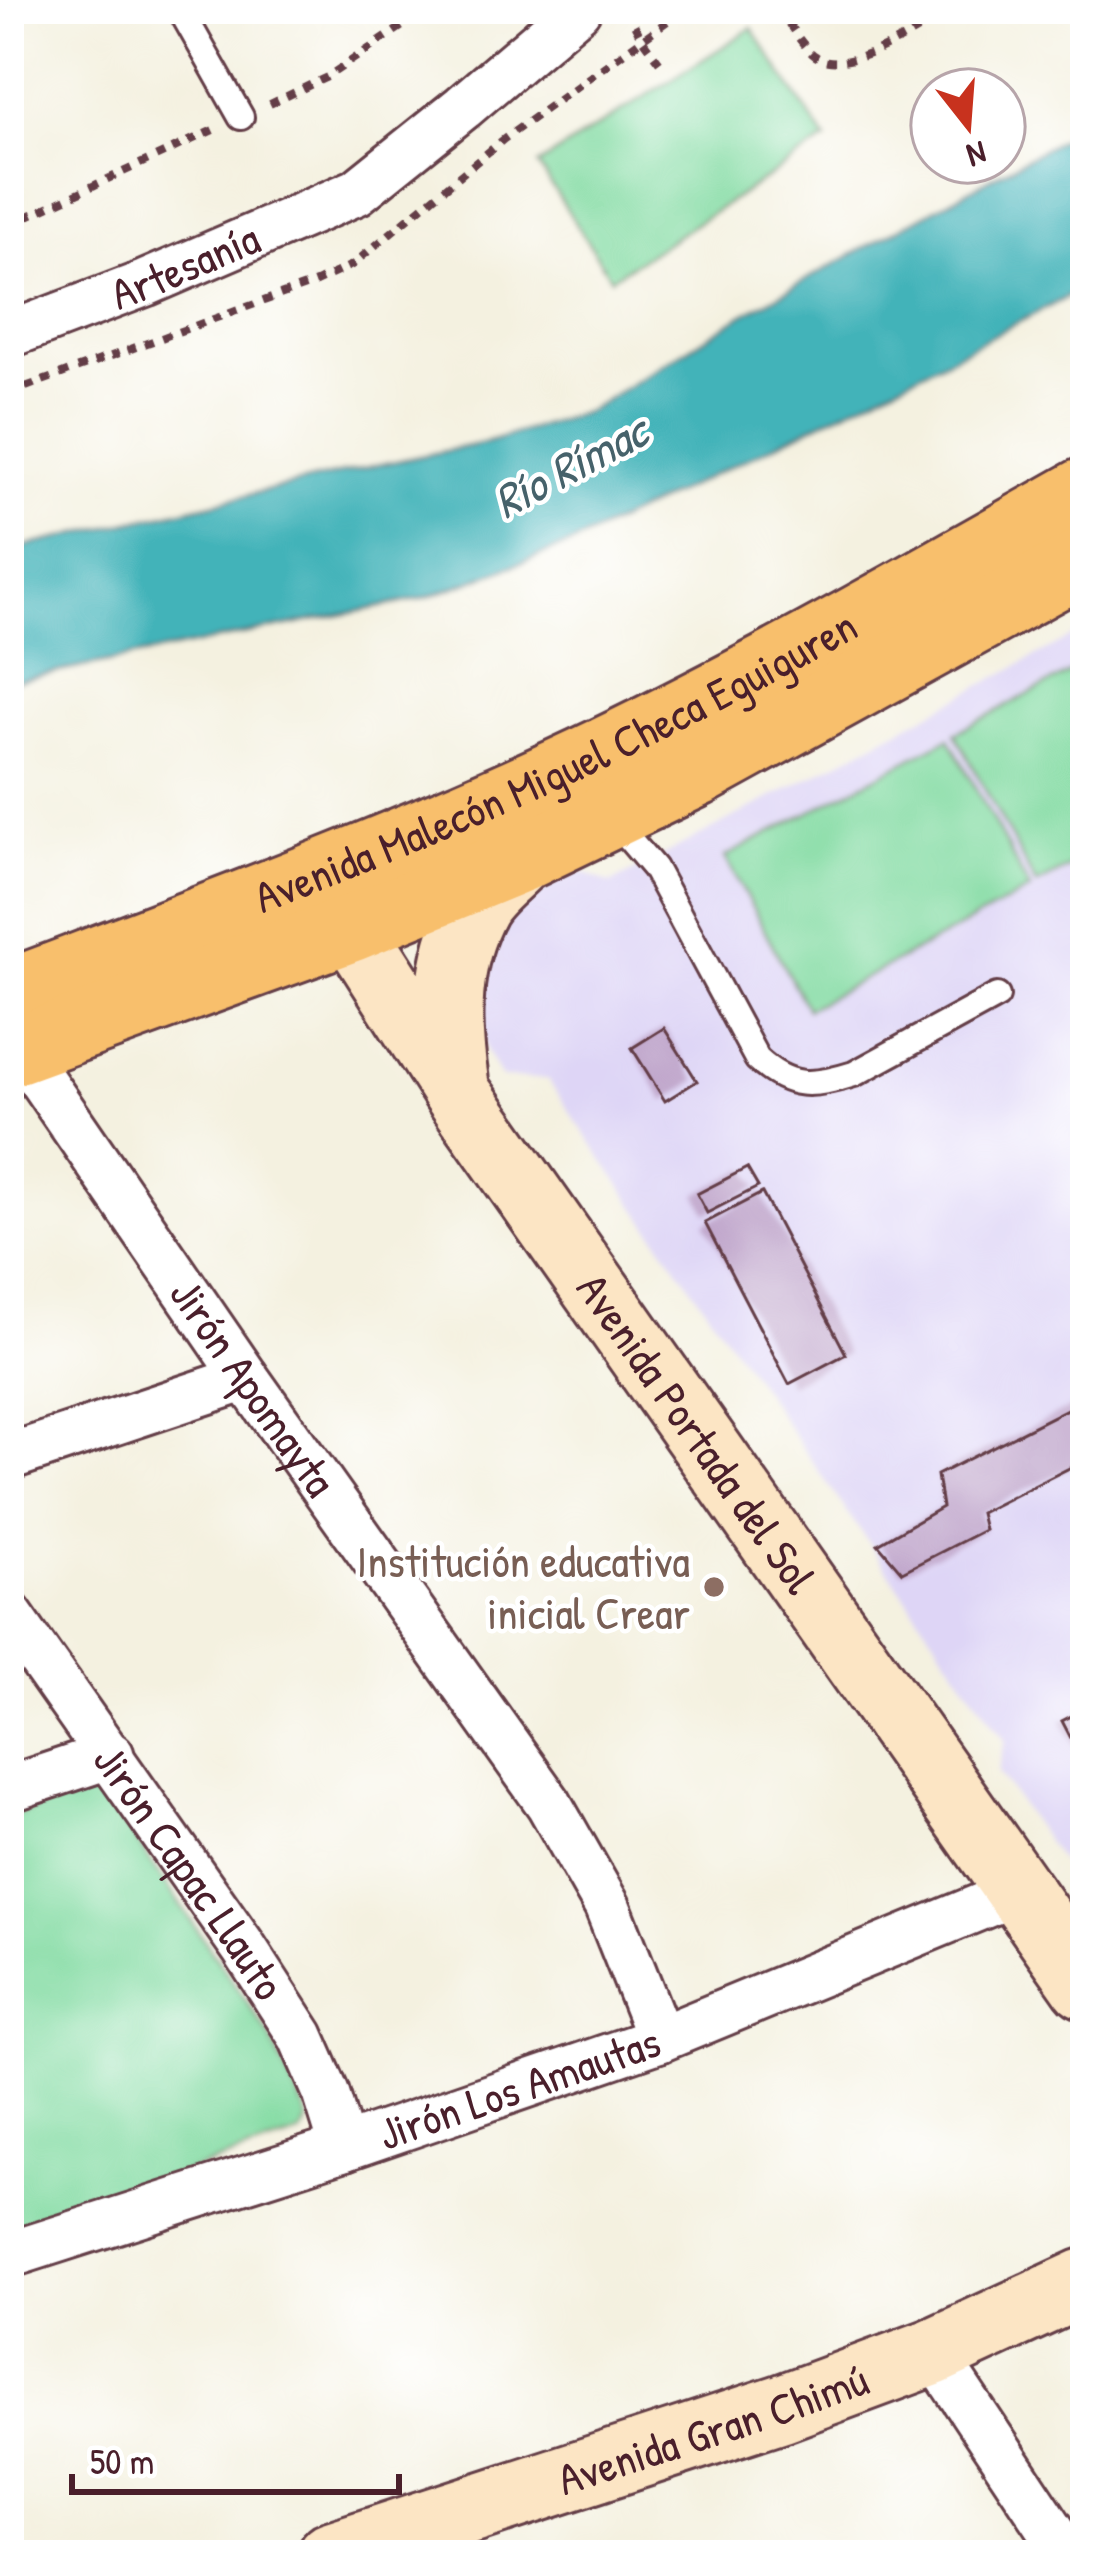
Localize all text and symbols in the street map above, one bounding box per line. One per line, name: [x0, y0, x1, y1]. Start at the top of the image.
north arrow: [908, 66, 1028, 186]
text: N: [962, 131, 992, 178]
street label: Artesanía: [102, 207, 268, 324]
water label: Río Rímac: [481, 395, 663, 533]
street label: Avenida Malecón Miguel Checa Eguiguren: [245, 594, 867, 927]
street label: Avenida Portada del Sol: [563, 1261, 831, 1605]
street label: Jirón Apomayta: [156, 1266, 351, 1508]
place label: Institución educativa inicial Crear: [357, 1530, 690, 1643]
marker: Institución educativa inicial Crear: [701, 1574, 727, 1600]
street label: Jirón Capac Llauto: [80, 1732, 300, 2011]
street label: Jirón Los Amautas: [370, 2010, 668, 2164]
street label: Avenida Gran Chimú: [550, 2348, 876, 2509]
scale bar: [72, 2420, 399, 2494]
text: 50 m: [90, 2436, 154, 2485]

